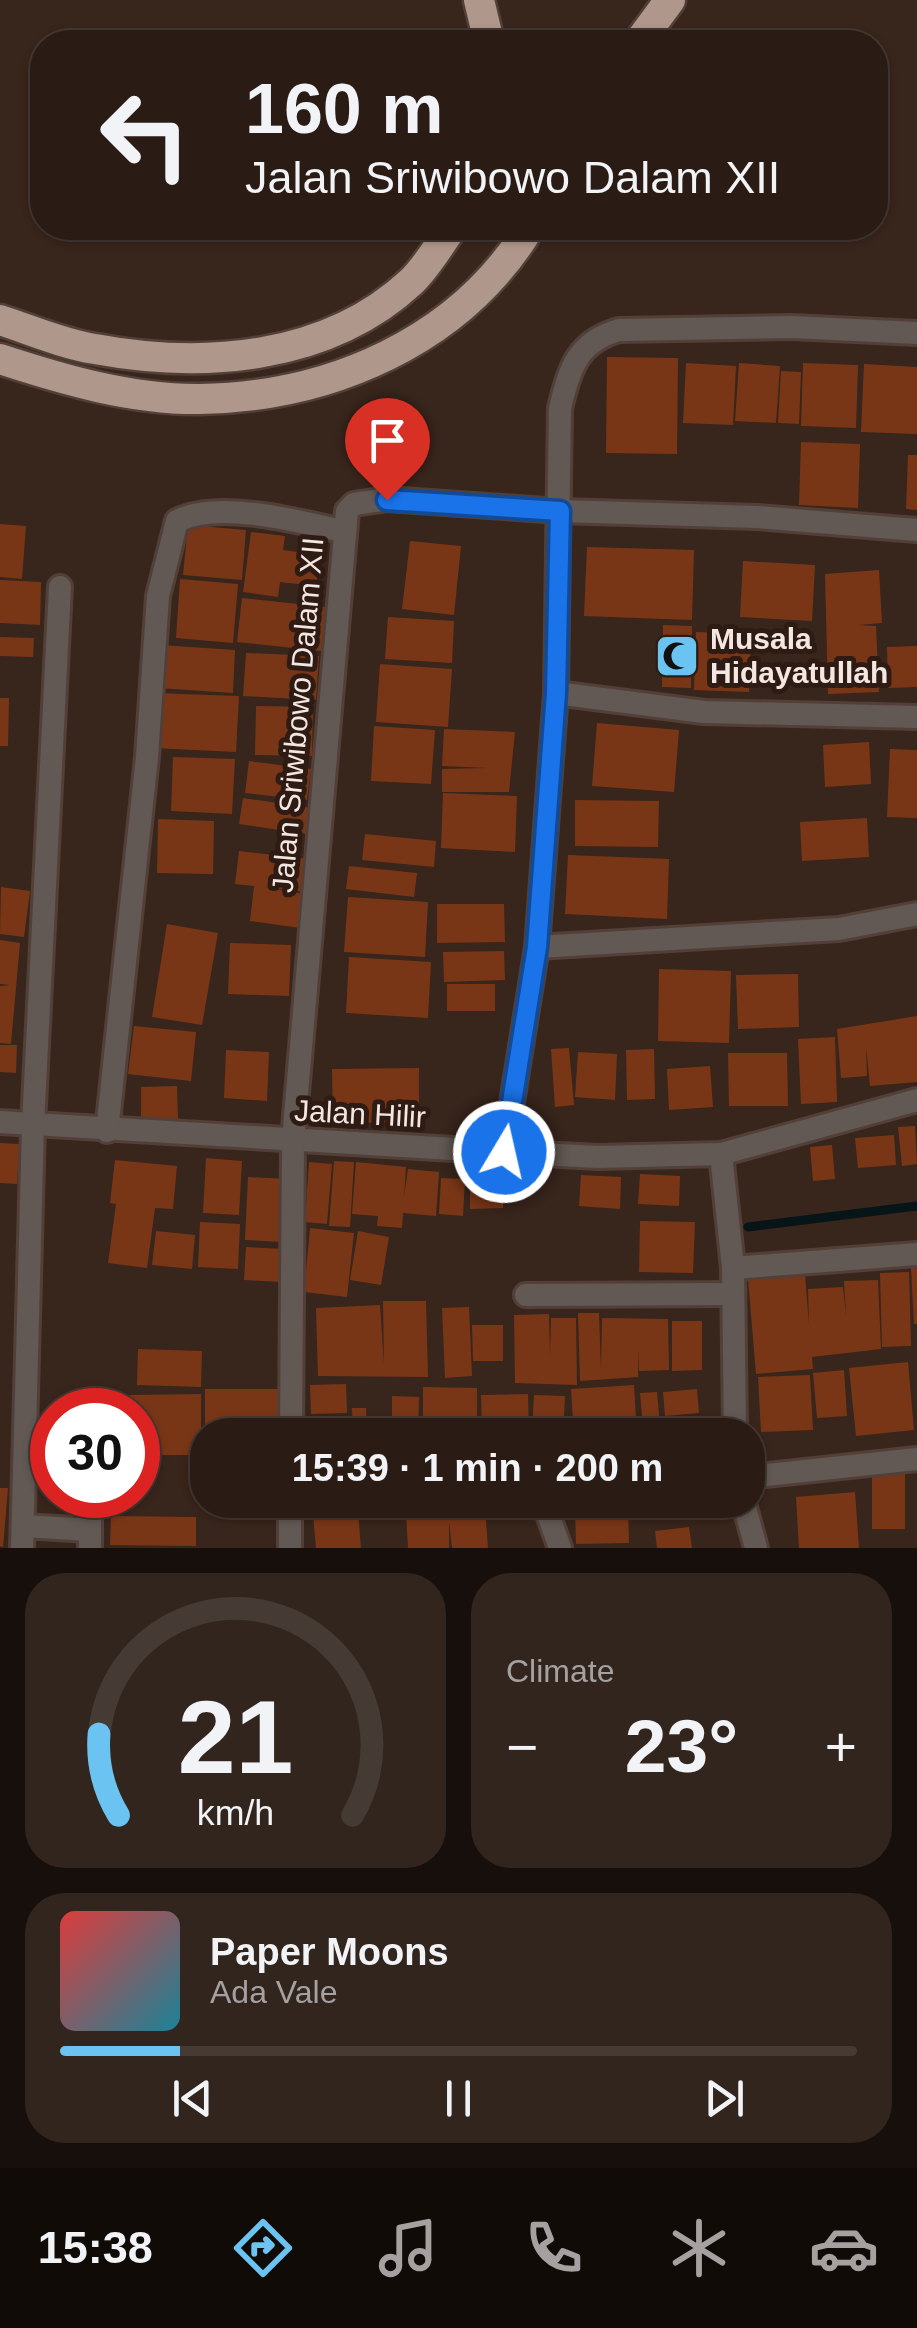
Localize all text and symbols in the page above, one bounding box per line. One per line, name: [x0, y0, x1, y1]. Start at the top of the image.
icon: left: [80, 70, 210, 200]
text: 160 m: [245, 70, 443, 148]
text: Jalan Sriwibowo Dalam XII: [245, 152, 780, 203]
pin: [345, 398, 430, 501]
icon: arrive: [360, 413, 415, 468]
street label: Jalan Sriwibowo Dalam XII: [266, 536, 329, 894]
place label: Musala Hidayatullah: [710, 622, 888, 689]
mosque icon: Musala Hidayatullah: [654, 633, 700, 679]
street label: Jalan Hilir: [293, 1094, 427, 1133]
position arrow: [452, 1100, 556, 1204]
speed limit sign: 30: [30, 1388, 160, 1518]
text: 15:39 · 1 min · 200 m: [292, 1447, 663, 1489]
text: Climate: [506, 1653, 614, 1689]
text: 21: [178, 1679, 293, 1795]
text: 23°: [625, 1704, 738, 1788]
text: −: [506, 1716, 538, 1778]
text: +: [825, 1716, 857, 1778]
text: km/h: [197, 1793, 274, 1833]
text: Paper Moons: [210, 1931, 449, 1973]
text: Ada Vale: [210, 1974, 338, 2010]
icon: previous: [165, 2071, 220, 2126]
icon: pause: [431, 2071, 486, 2126]
icon: next: [697, 2071, 752, 2126]
icon: directions: [228, 2213, 298, 2283]
icon: music: [373, 2213, 443, 2283]
icon: phone: [519, 2213, 589, 2283]
icon: climate: [664, 2213, 734, 2283]
icon: car: [809, 2213, 879, 2283]
text: 15:38: [38, 2222, 153, 2273]

